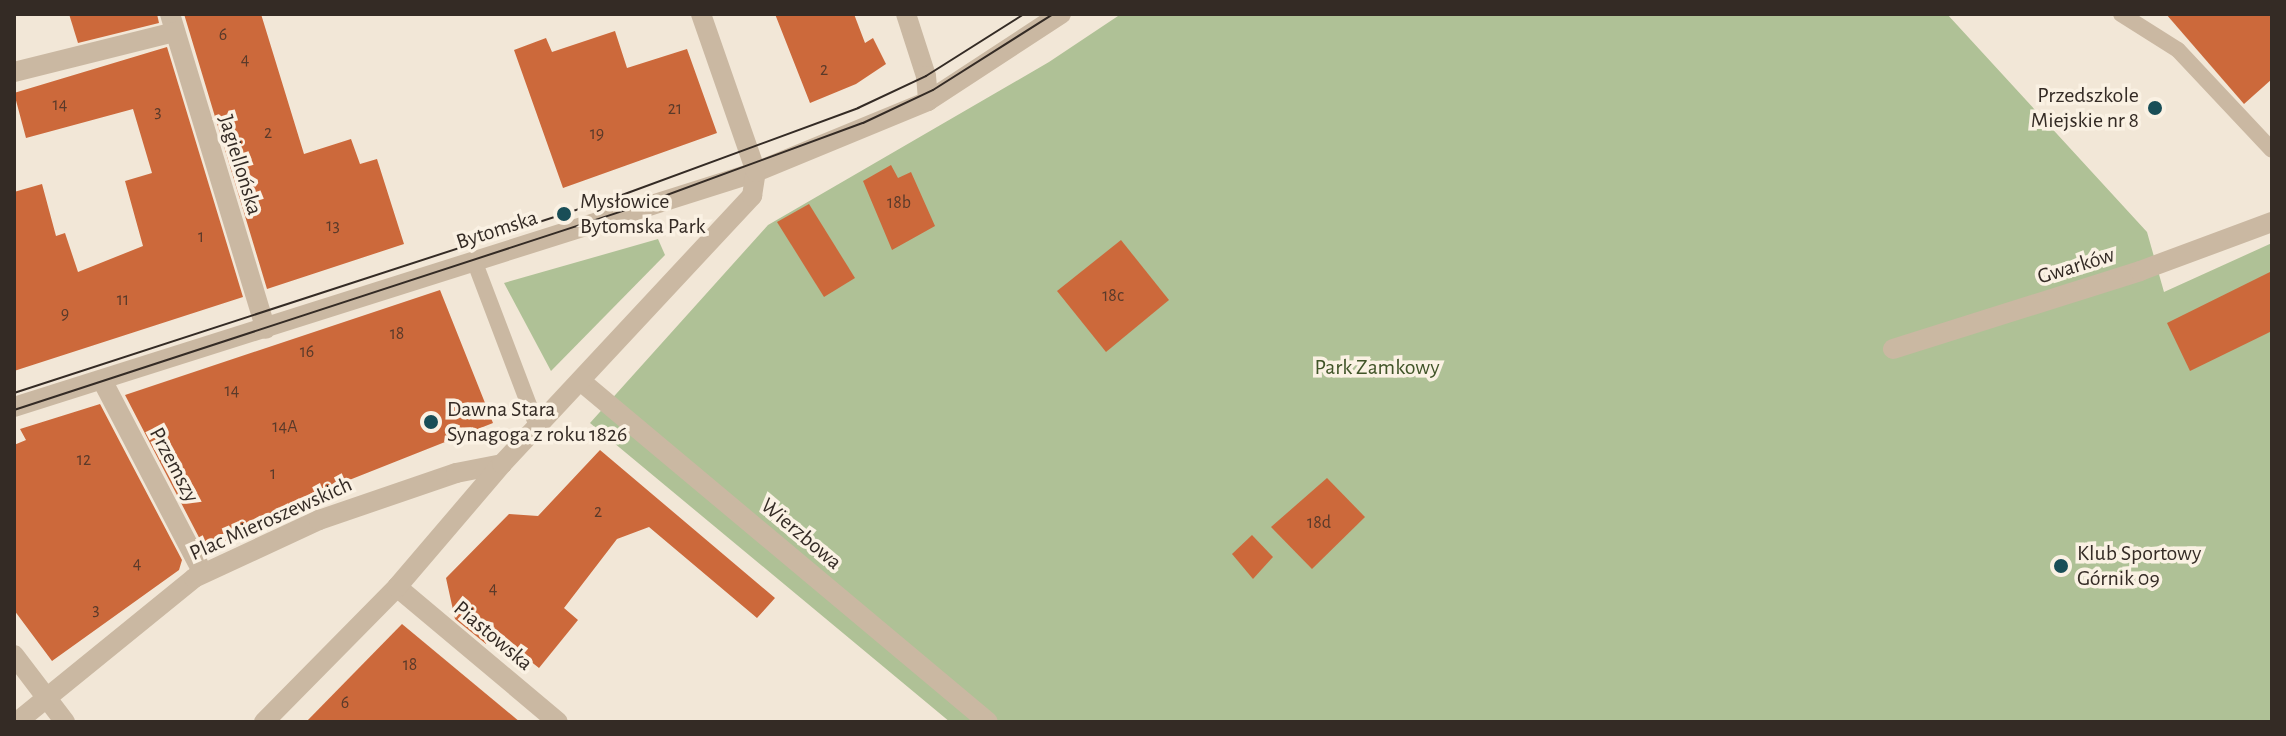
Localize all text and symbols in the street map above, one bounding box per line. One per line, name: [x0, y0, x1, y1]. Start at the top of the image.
house number: 6: [219, 24, 227, 46]
house number: 4: [241, 49, 249, 71]
house number: 2: [820, 59, 828, 81]
place label: Przedszkole Miejskie nr 8: [2031, 82, 2139, 134]
house number: 14: [53, 94, 67, 116]
house number: 21: [668, 98, 682, 120]
marker: Przedszkole Miejskie nr 8: [2146, 99, 2164, 117]
house number: 3: [154, 101, 162, 123]
street label: Jagiellońska: [212, 112, 268, 218]
house number: 2: [264, 122, 272, 144]
house number: 19: [590, 123, 604, 145]
place label: Mysłowice Bytomska Park: [580, 188, 706, 240]
house number: 18b: [887, 192, 911, 214]
street label: Bytomska: [453, 204, 541, 256]
marker: Mysłowice Bytomska Park: [555, 205, 573, 223]
house number: 13: [326, 215, 340, 237]
house number: 1: [198, 226, 204, 248]
street label: Gwarków: [2034, 242, 2118, 290]
house number: 18c: [1102, 285, 1124, 307]
house number: 11: [117, 289, 129, 311]
house number: 9: [61, 303, 69, 325]
house number: 18: [390, 323, 404, 345]
house number: 16: [300, 341, 314, 363]
park label: Park Zamkowy: [1314, 355, 1440, 381]
house number: 14: [225, 380, 239, 402]
place label: Dawna Stara Synagoga z roku 1826: [447, 396, 627, 448]
marker: Dawna Stara Synagoga z roku 1826: [422, 413, 440, 431]
house number: 14A: [272, 416, 298, 438]
street label: Przemszy: [143, 423, 205, 507]
house number: 12: [77, 449, 91, 471]
house number: 1: [270, 463, 276, 485]
street label: Plac Mieroszewskich: [186, 471, 356, 567]
street label: Wierzbowa: [755, 492, 847, 576]
house number: 2: [594, 501, 602, 523]
house number: 18d: [1307, 512, 1331, 534]
place label: Klub Sportowy Górnik 09: [2077, 540, 2201, 592]
house number: 4: [133, 553, 141, 575]
marker: Klub Sportowy Górnik 09: [2052, 557, 2070, 575]
house number: 4: [489, 578, 497, 600]
street label: Piastowska: [448, 595, 538, 677]
house number: 3: [92, 599, 100, 621]
house number: 18: [403, 654, 417, 676]
house number: 6: [341, 692, 349, 714]

